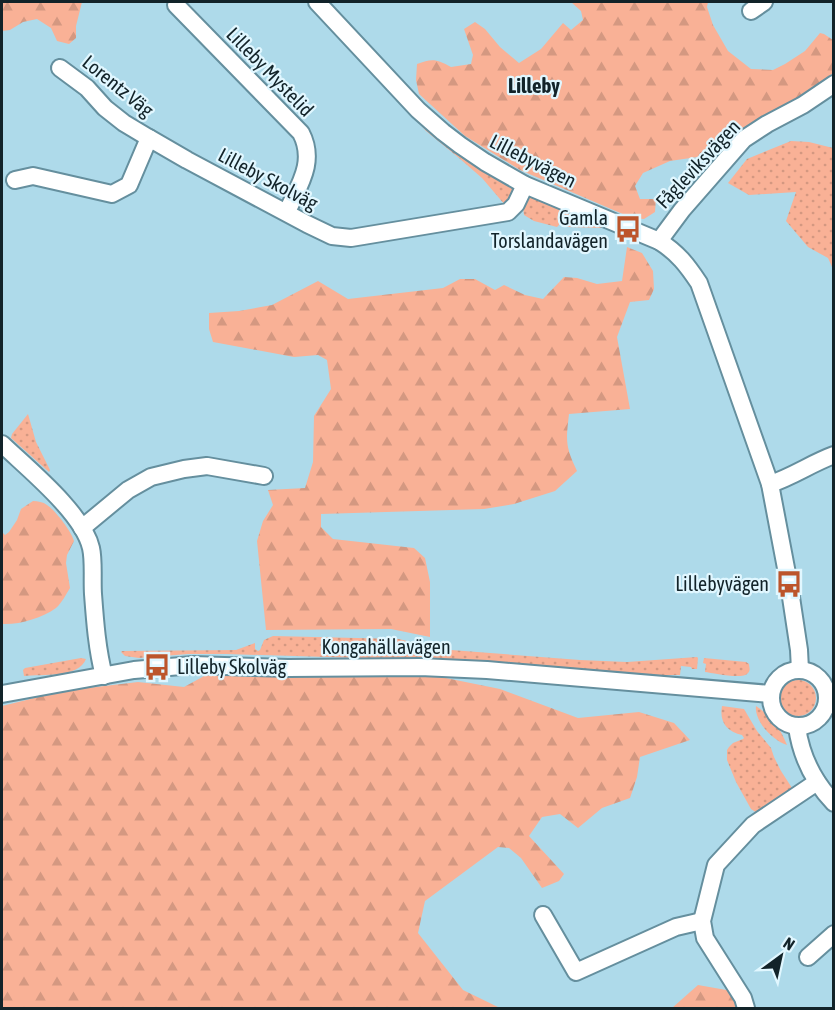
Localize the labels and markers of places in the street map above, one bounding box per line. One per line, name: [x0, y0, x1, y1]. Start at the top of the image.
place label: Gamla Torslandavägen: [491, 206, 608, 252]
bus stop icon: Gamla Torslandavägen: [613, 214, 643, 244]
bus stop icon: Lillebyvägen: [774, 569, 804, 599]
place label: Lillebyvägen: [675, 572, 769, 595]
bus stop icon: Lilleby Skolväg: [142, 652, 172, 682]
place label: Lilleby Skolväg: [177, 655, 287, 678]

